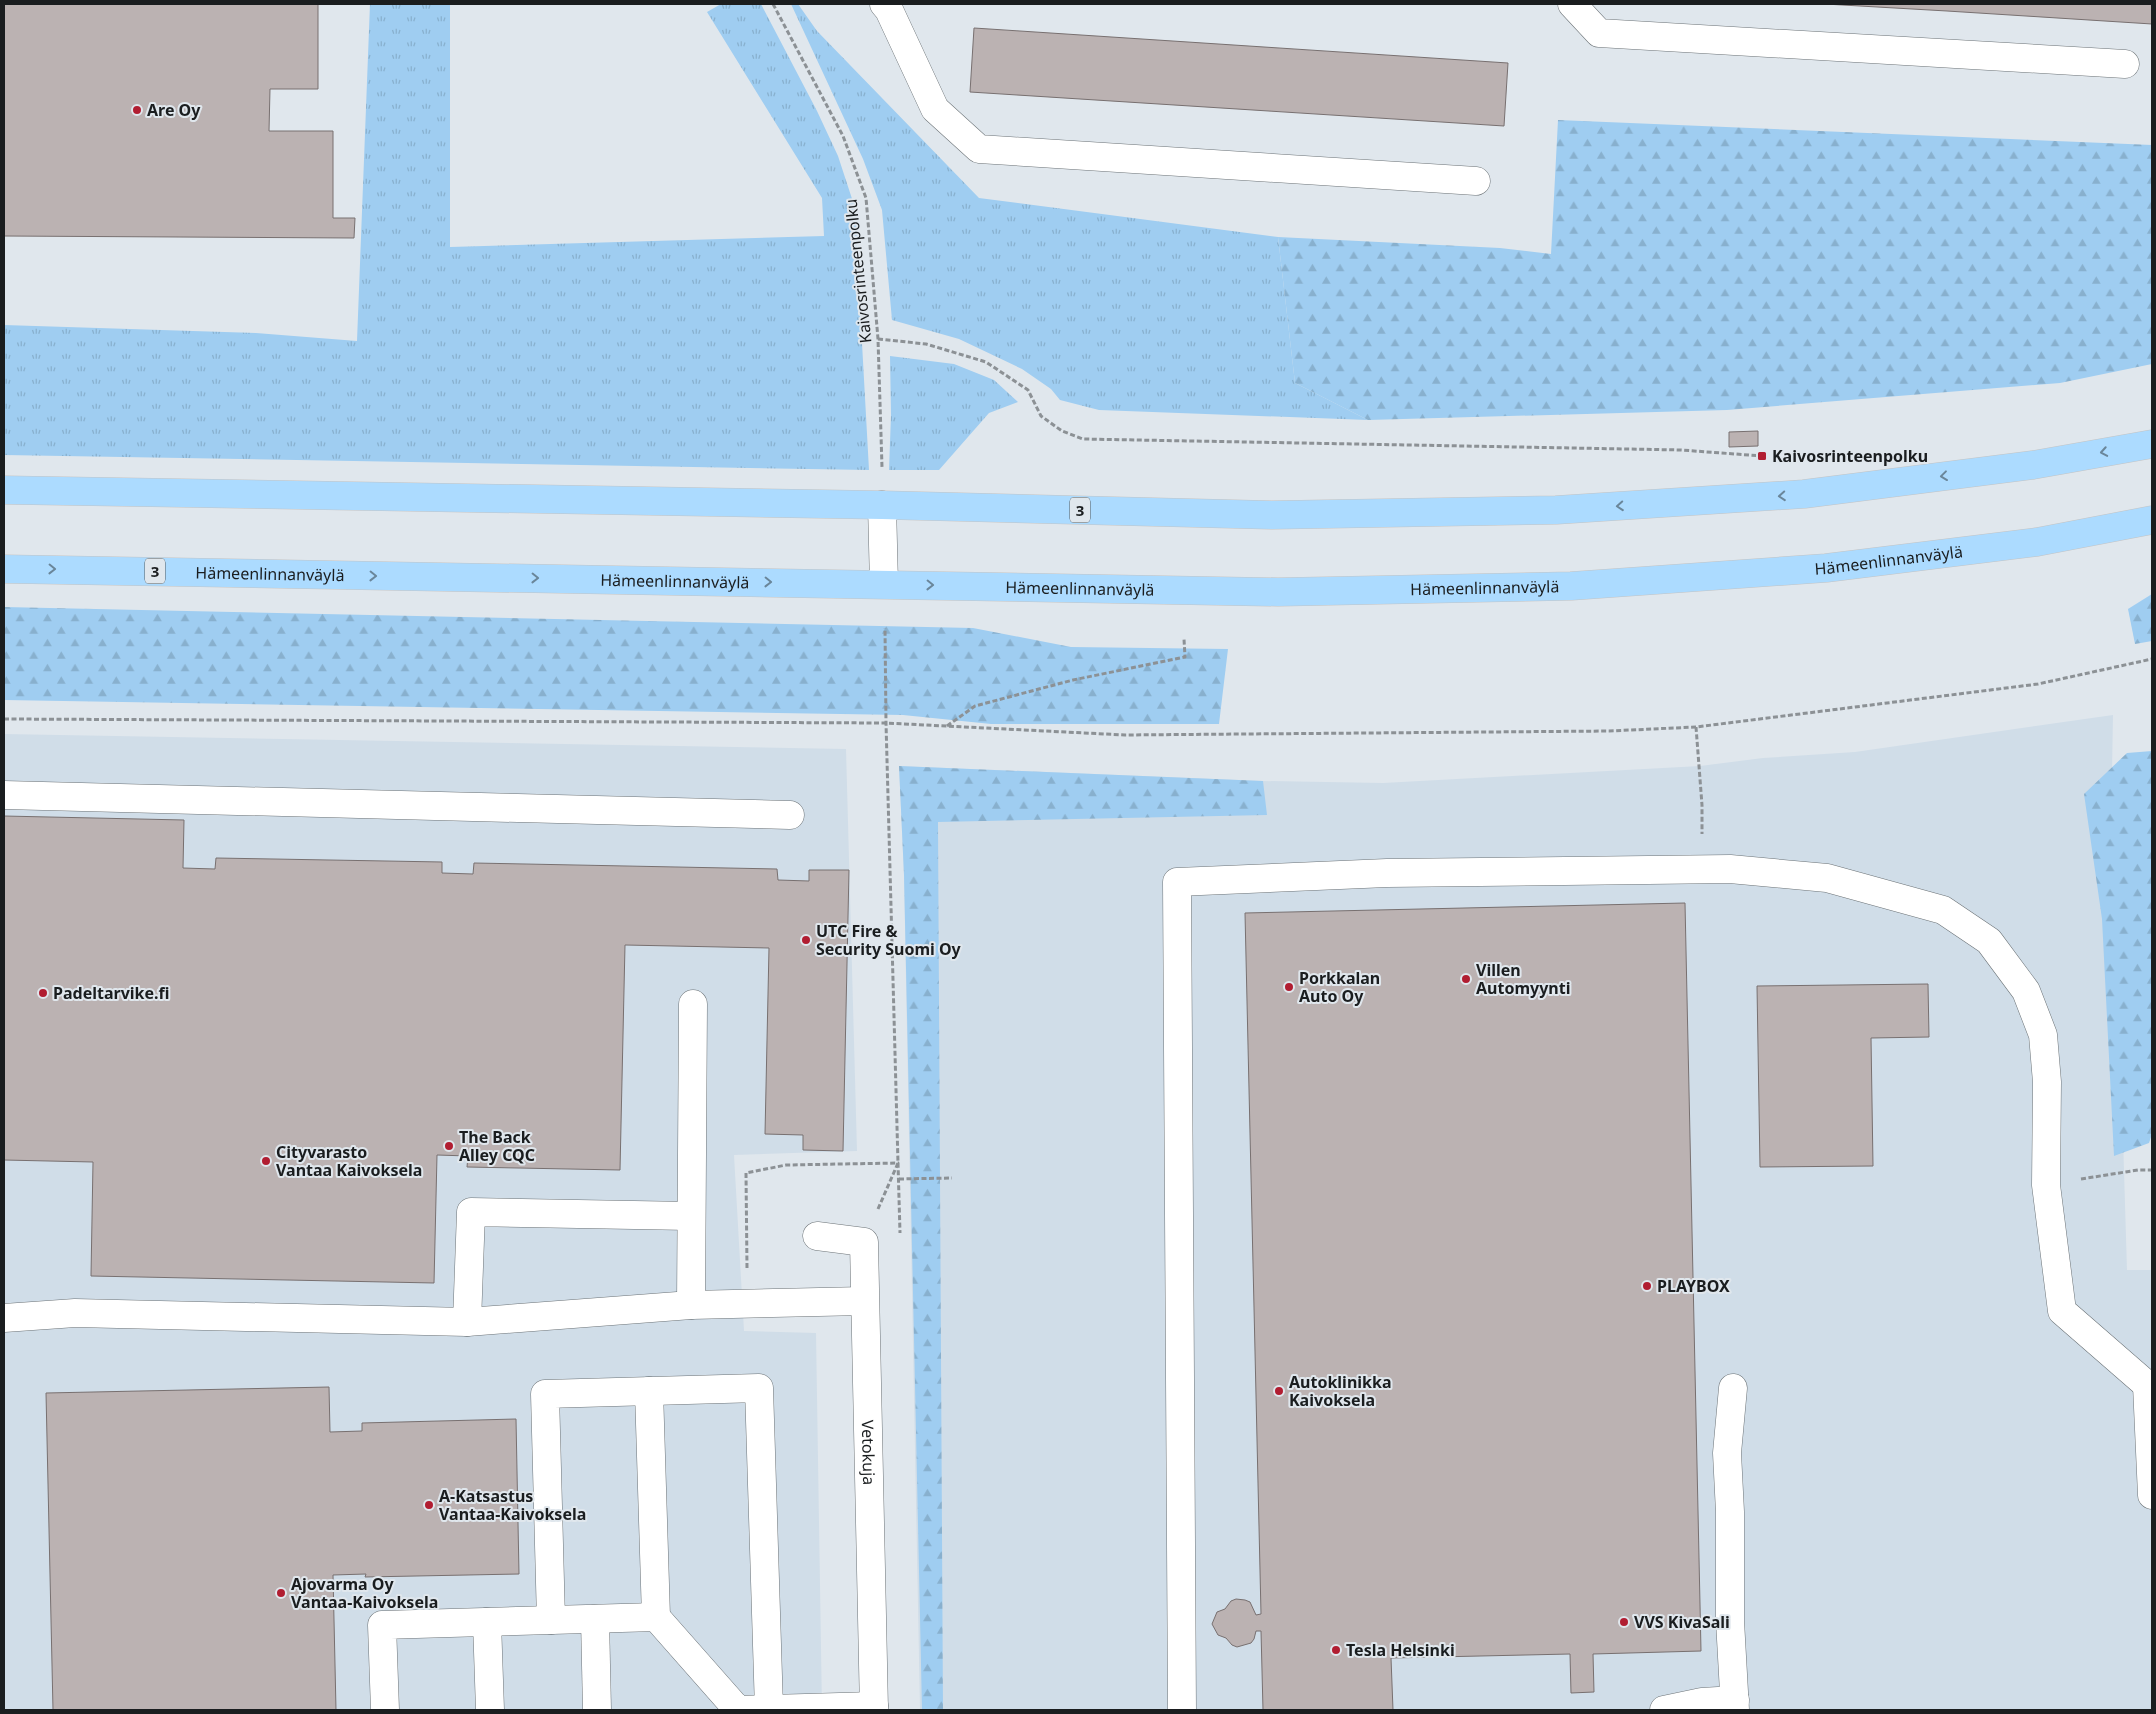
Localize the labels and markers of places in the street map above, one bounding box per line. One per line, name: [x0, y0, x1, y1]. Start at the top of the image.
place label: Are Oy: [147, 99, 201, 121]
marker: Are Oy: [131, 104, 143, 116]
place label: Kaivosrinteenpolku: [1772, 445, 1928, 467]
marker: Kaivosrinteenpolku: [1756, 450, 1768, 462]
place label: UTC Fire & Security Suomi Oy: [816, 920, 962, 960]
marker: UTC Fire & Security Suomi Oy: [800, 934, 812, 946]
place label: Villen Automyynti: [1476, 959, 1570, 999]
place label: Porkkalan Auto Oy: [1299, 967, 1380, 1007]
marker: Villen Automyynti: [1460, 973, 1472, 985]
marker: Porkkalan Auto Oy: [1283, 981, 1295, 993]
place label: Padeltarvike.fi: [53, 982, 169, 1004]
marker: Padeltarvike.fi: [37, 987, 49, 999]
place label: The Back Alley CQC: [459, 1126, 535, 1166]
marker: The Back Alley CQC: [443, 1140, 455, 1152]
place label: Cityvarasto Vantaa Kaivoksela: [276, 1141, 422, 1181]
marker: Cityvarasto Vantaa Kaivoksela: [260, 1155, 272, 1167]
place label: PLAYBOX: [1657, 1275, 1730, 1297]
marker: PLAYBOX: [1641, 1280, 1653, 1292]
place label: Autoklinikka Kaivoksela: [1289, 1371, 1392, 1411]
marker: Autoklinikka Kaivoksela: [1273, 1385, 1285, 1397]
place label: A-Katsastus Vantaa-Kaivoksela: [439, 1485, 586, 1525]
marker: A-Katsastus Vantaa-Kaivoksela: [423, 1499, 435, 1511]
place label: Ajovarma Oy Vantaa-Kaivoksela: [291, 1573, 438, 1613]
marker: Ajovarma Oy Vantaa-Kaivoksela: [275, 1587, 287, 1599]
place label: VVS KivaSali: [1634, 1611, 1730, 1633]
marker: VVS KivaSali: [1618, 1616, 1630, 1628]
place label: Tesla Helsinki: [1346, 1639, 1455, 1661]
marker: Tesla Helsinki: [1330, 1644, 1342, 1656]

